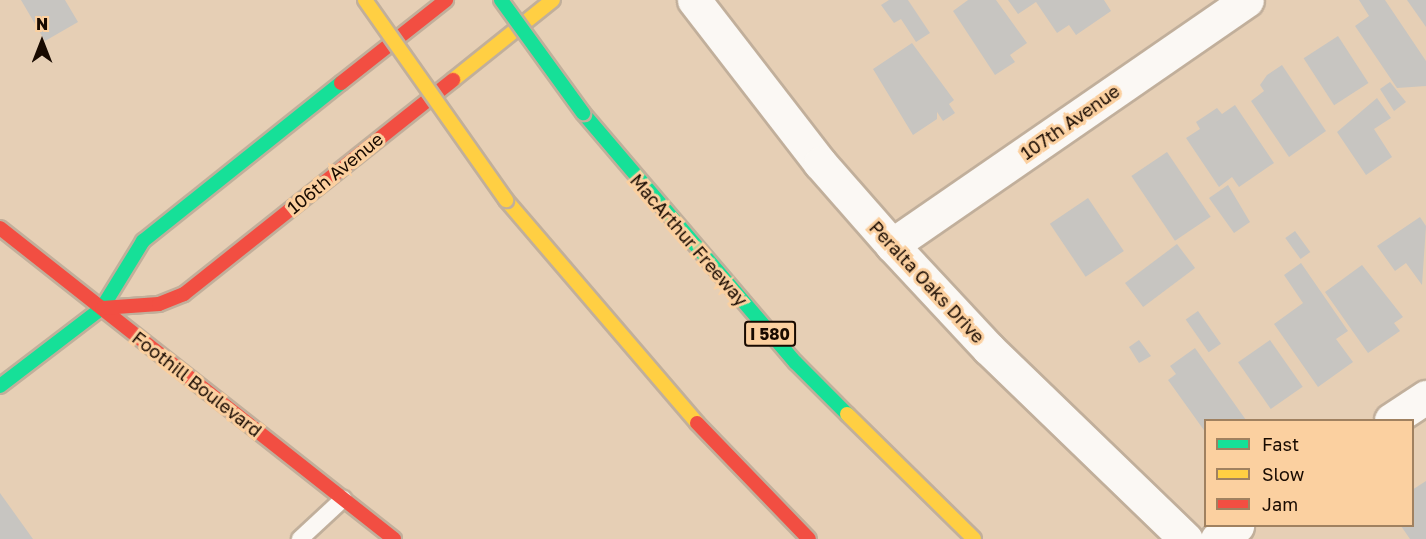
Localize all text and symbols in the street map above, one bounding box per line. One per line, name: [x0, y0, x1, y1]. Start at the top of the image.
north arrow: [12, 12, 72, 72]
text: N: [36, 14, 48, 34]
street label: 107th Avenue: [1016, 80, 1124, 164]
street label: 106th Avenue: [283, 128, 387, 218]
street label: MacArthur Freeway: [626, 170, 752, 310]
street label: Peralta Oaks Drive: [865, 217, 989, 347]
road number: I 580: [743, 321, 797, 347]
street label: Foothill Boulevard: [128, 327, 266, 441]
legend: [1204, 419, 1414, 527]
text: Fast: [1262, 433, 1299, 455]
text: Slow: [1262, 463, 1304, 485]
text: Jam: [1262, 493, 1298, 515]

